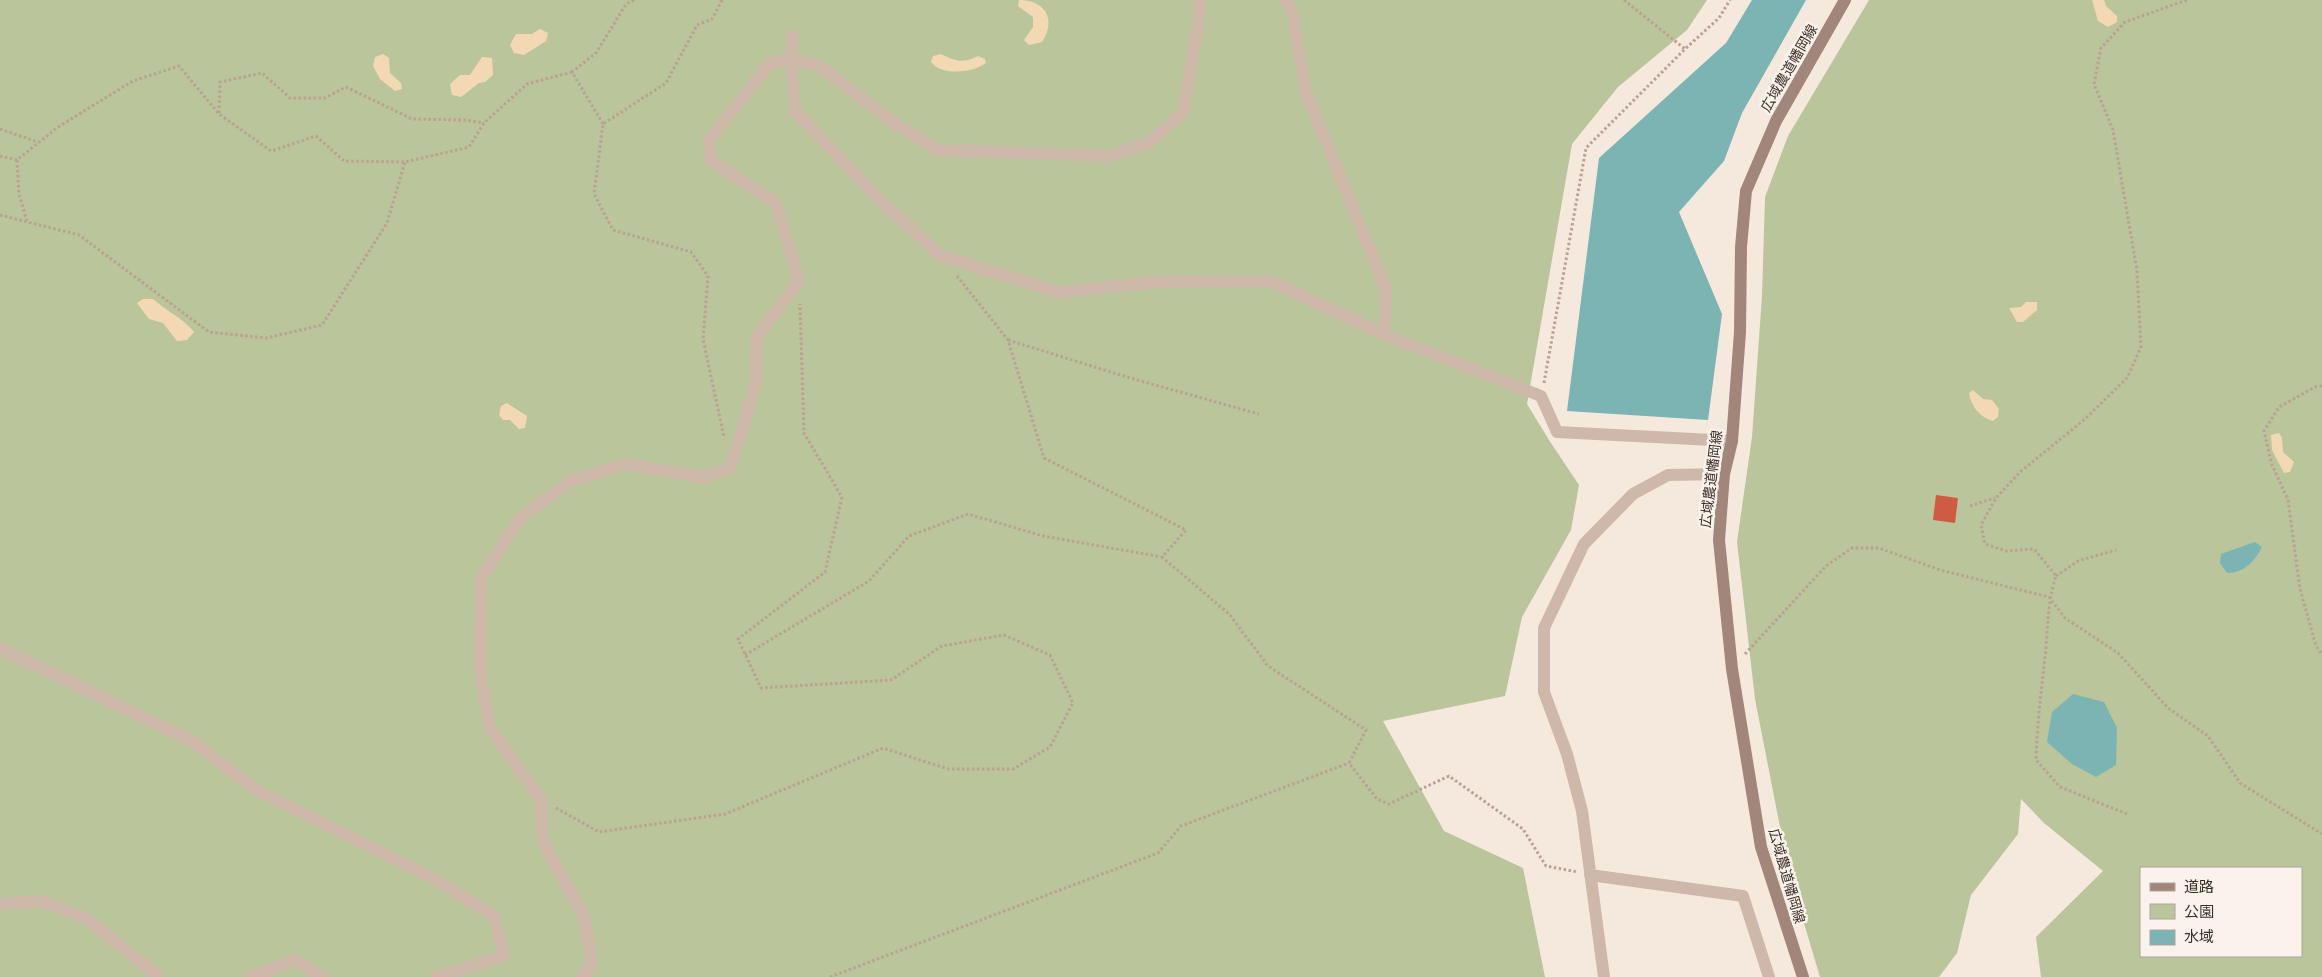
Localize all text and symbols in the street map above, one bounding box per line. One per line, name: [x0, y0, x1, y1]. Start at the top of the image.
street label: 広域農道幡岡線: [1758, 22, 1822, 115]
street label: 広域農道幡岡線: [1698, 430, 1727, 529]
street label: 広域農道幡岡線: [1764, 827, 1807, 926]
legend: [2140, 867, 2302, 957]
text: 道路: [2184, 879, 2214, 898]
text: 公園: [2184, 904, 2214, 923]
text: 水域: [2184, 929, 2214, 948]

